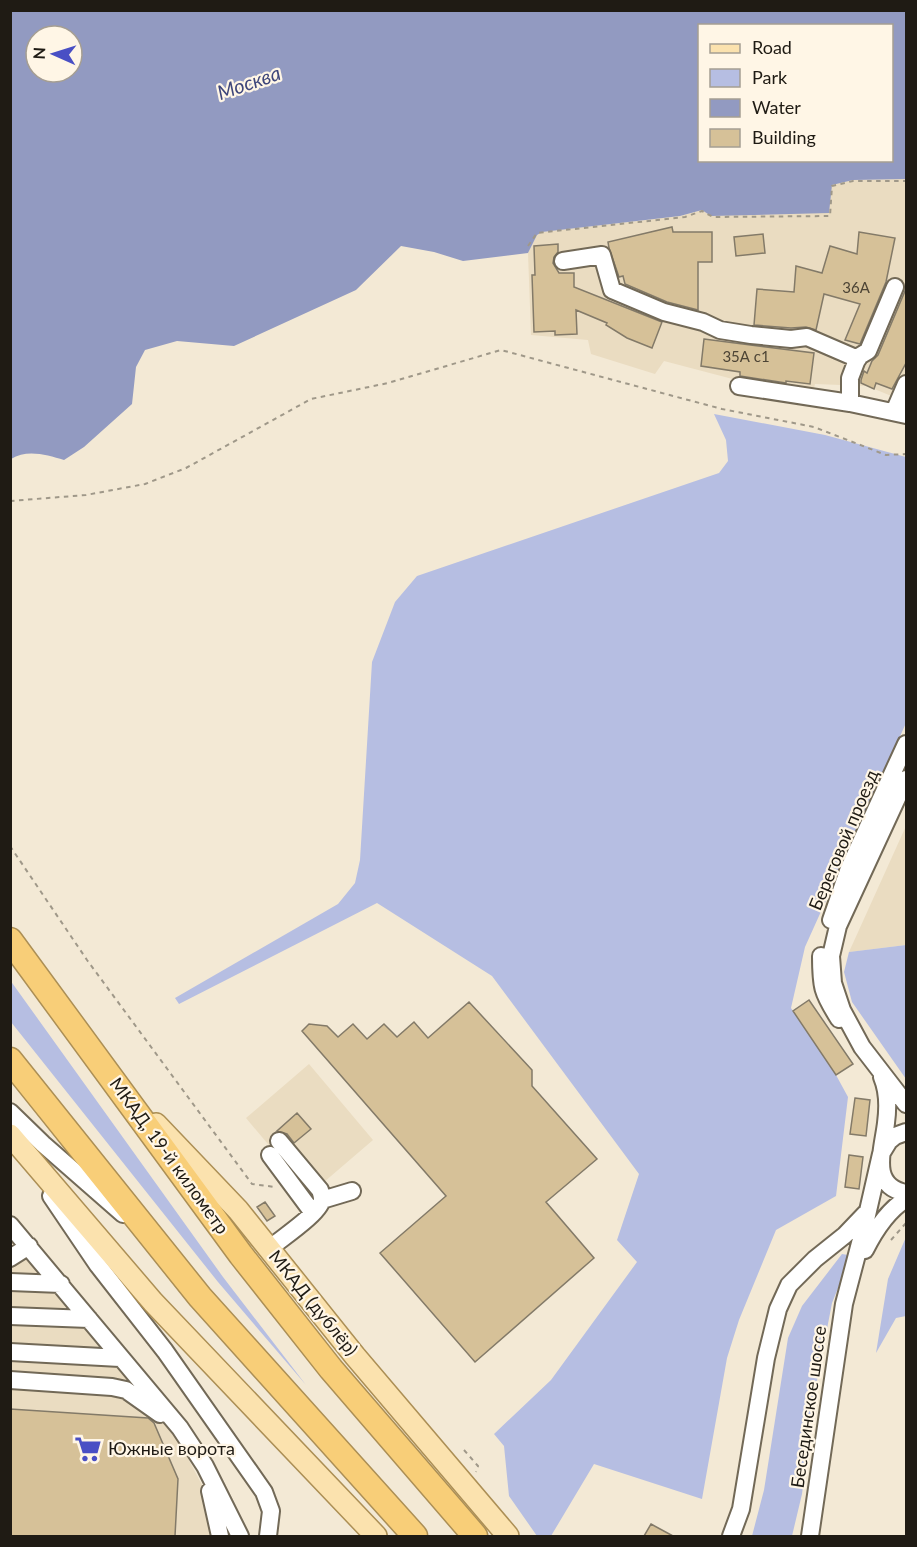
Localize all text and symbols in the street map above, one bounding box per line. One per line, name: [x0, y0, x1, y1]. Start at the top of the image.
north arrow: [24, 24, 84, 84]
legend: [698, 24, 893, 162]
text: Road: [752, 36, 792, 58]
text: N: [29, 47, 48, 60]
water label: Москва: [214, 60, 284, 104]
text: Park: [752, 66, 788, 88]
text: Water: [752, 96, 801, 118]
text: Building: [752, 126, 816, 148]
house number: 36А: [842, 278, 871, 296]
house number: 35А с1: [722, 347, 770, 365]
street label: Береговой проезд: [804, 766, 883, 913]
street label: МКАД, 19-й километр: [106, 1073, 234, 1238]
street label: МКАД (дублёр): [265, 1245, 363, 1360]
street label: Бесединское шоссе: [786, 1324, 830, 1489]
supermarket icon: Южные ворота: [73, 1434, 103, 1464]
place label: Южные ворота: [108, 1437, 235, 1459]

